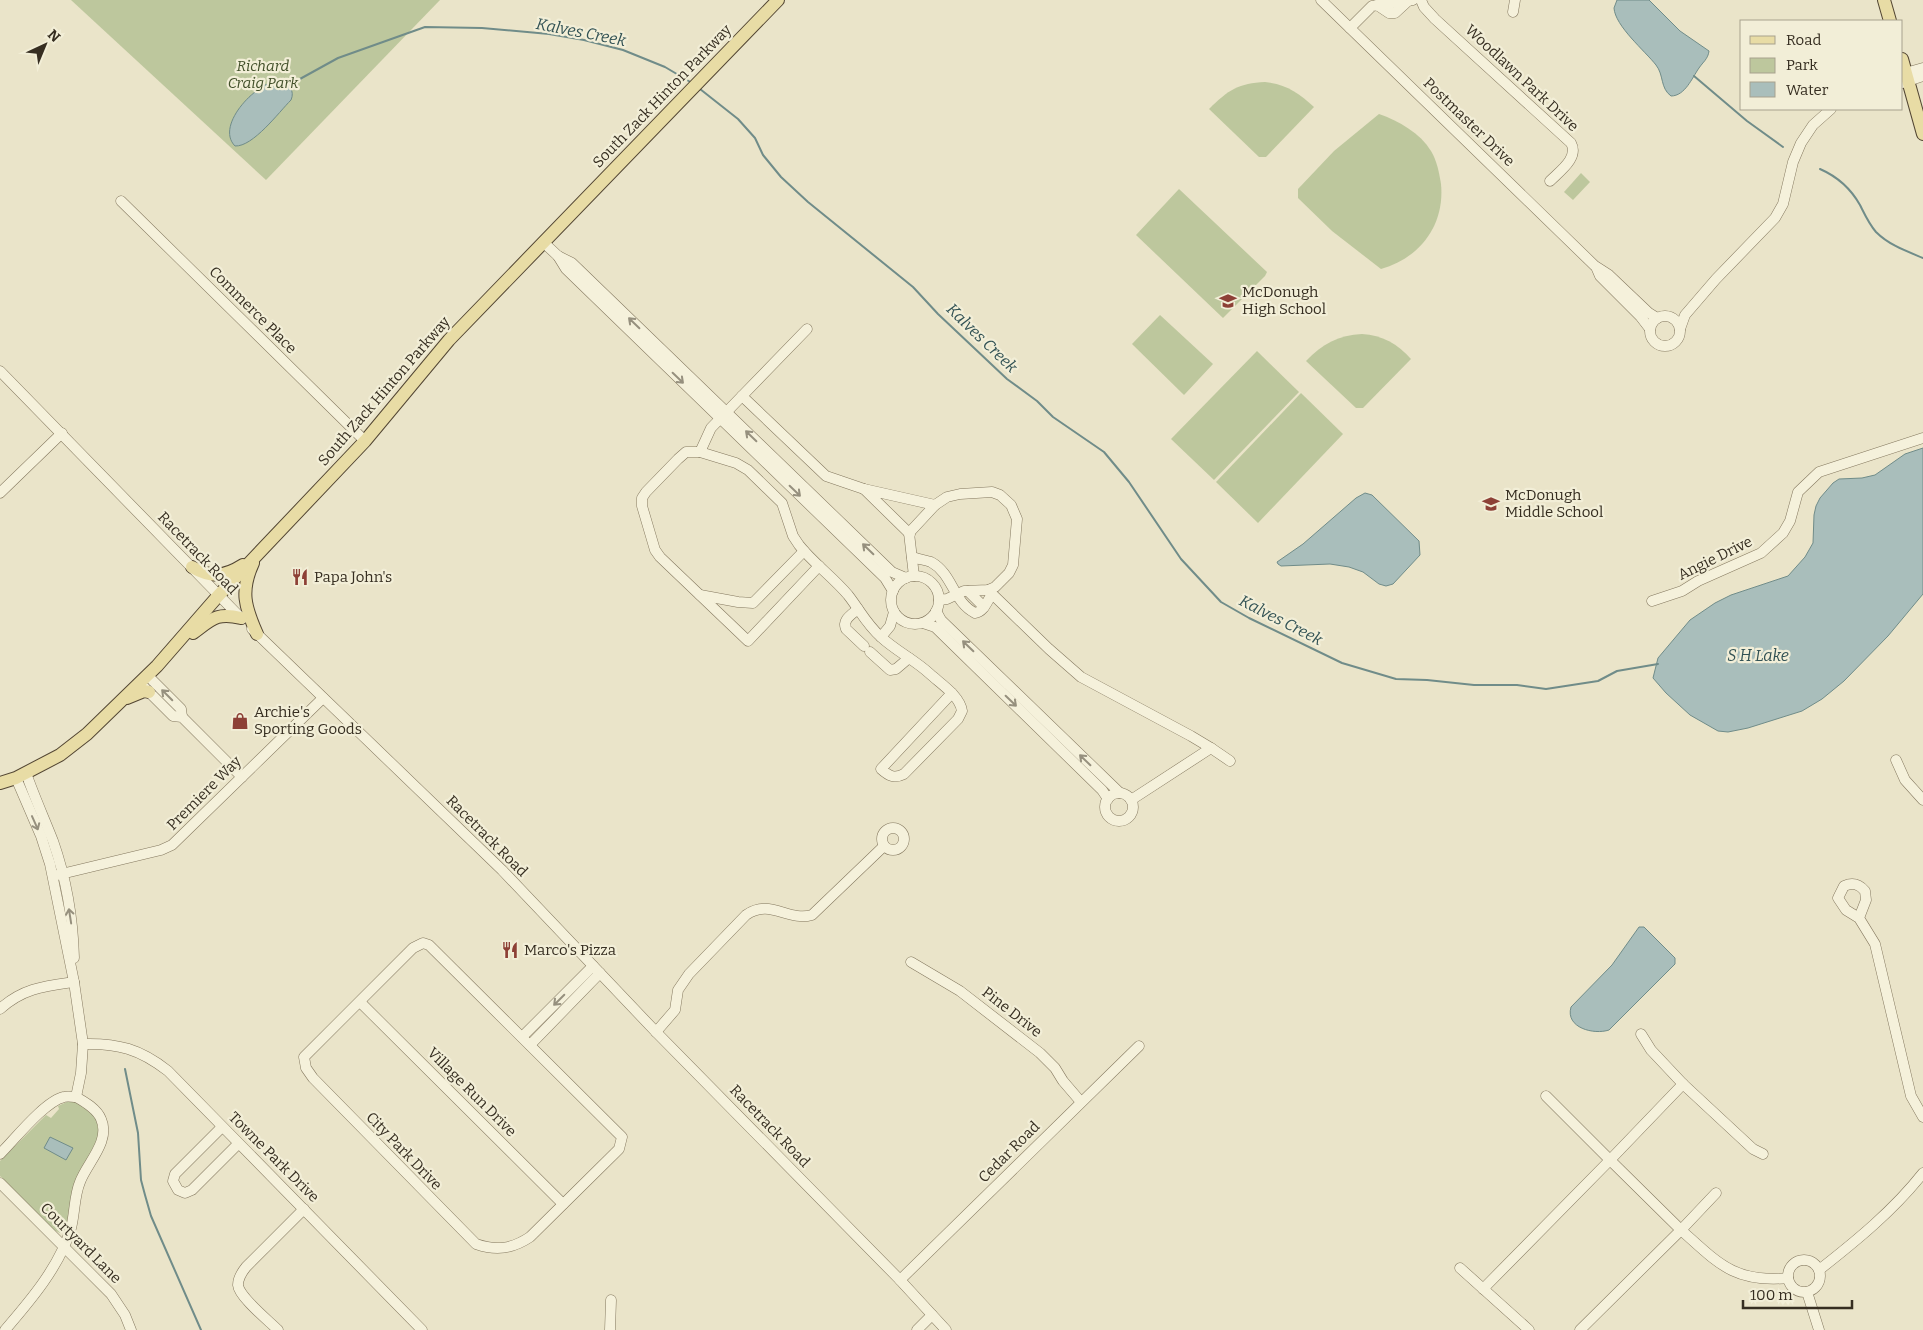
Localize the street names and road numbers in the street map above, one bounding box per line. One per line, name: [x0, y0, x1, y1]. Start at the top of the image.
street label: South Zack Hinton Parkway: [589, 21, 735, 171]
street label: Woodlawn Park Drive: [1462, 21, 1582, 135]
street label: Postmaster Drive: [1420, 74, 1518, 170]
street label: Commerce Place: [206, 263, 300, 357]
street label: South Zack Hinton Parkway: [314, 313, 454, 469]
street label: Racetrack Road: [154, 508, 242, 598]
street label: Angie Drive: [1675, 532, 1755, 584]
street label: Premiere Way: [163, 752, 245, 834]
street label: Racetrack Road: [443, 792, 531, 880]
street label: Pine Drive: [979, 983, 1045, 1041]
street label: Village Run Drive: [424, 1044, 520, 1140]
street label: Racetrack Road: [726, 1081, 814, 1171]
street label: Towne Park Drive: [225, 1108, 323, 1206]
street label: City Park Drive: [362, 1108, 446, 1194]
street label: Cedar Road: [975, 1118, 1043, 1186]
street label: Courtyard Lane: [37, 1199, 125, 1287]

